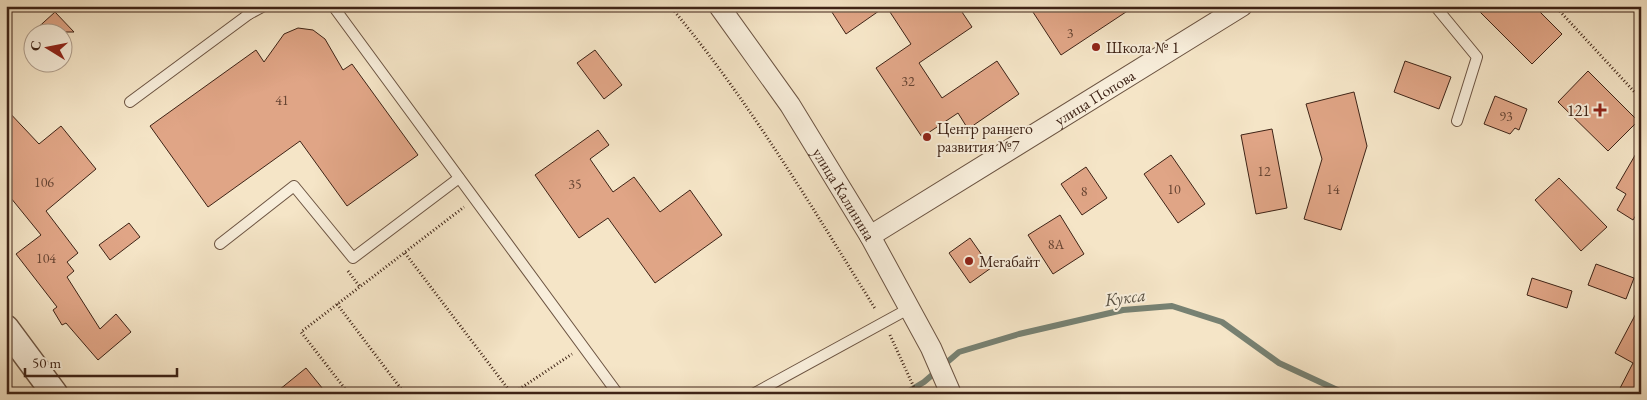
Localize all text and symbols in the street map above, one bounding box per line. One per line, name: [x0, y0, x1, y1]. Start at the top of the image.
north arrow: [22, 22, 72, 72]
house number: 3: [1067, 24, 1074, 42]
place label: Школа № 1: [1106, 37, 1179, 58]
text: С: [25, 39, 45, 52]
marker: Школа № 1: [1090, 41, 1102, 53]
street label: улица Попова: [1050, 64, 1139, 130]
house number: 32: [901, 72, 915, 90]
house number: 41: [275, 91, 289, 109]
place label: 121: [1567, 100, 1590, 121]
marker: 121: [1594, 104, 1606, 116]
house number: 93: [1499, 107, 1513, 125]
place label: Центр раннего развития №7: [937, 118, 1033, 157]
marker: Центр раннего развития №7: [921, 131, 933, 143]
street label: улица Калинина: [808, 144, 881, 244]
house number: 12: [1257, 162, 1271, 180]
house number: 106: [34, 173, 54, 191]
house number: 35: [568, 175, 582, 193]
house number: 10: [1167, 180, 1181, 198]
house number: 14: [1326, 180, 1340, 198]
house number: 8: [1081, 182, 1088, 200]
house number: 8А: [1048, 235, 1065, 253]
house number: 104: [36, 249, 56, 267]
place label: Мегабайт: [979, 251, 1040, 272]
marker: Мегабайт: [963, 255, 975, 267]
water label: Кукса: [1102, 283, 1147, 312]
scale bar: [25, 345, 178, 377]
text: 50 m: [32, 353, 61, 372]

